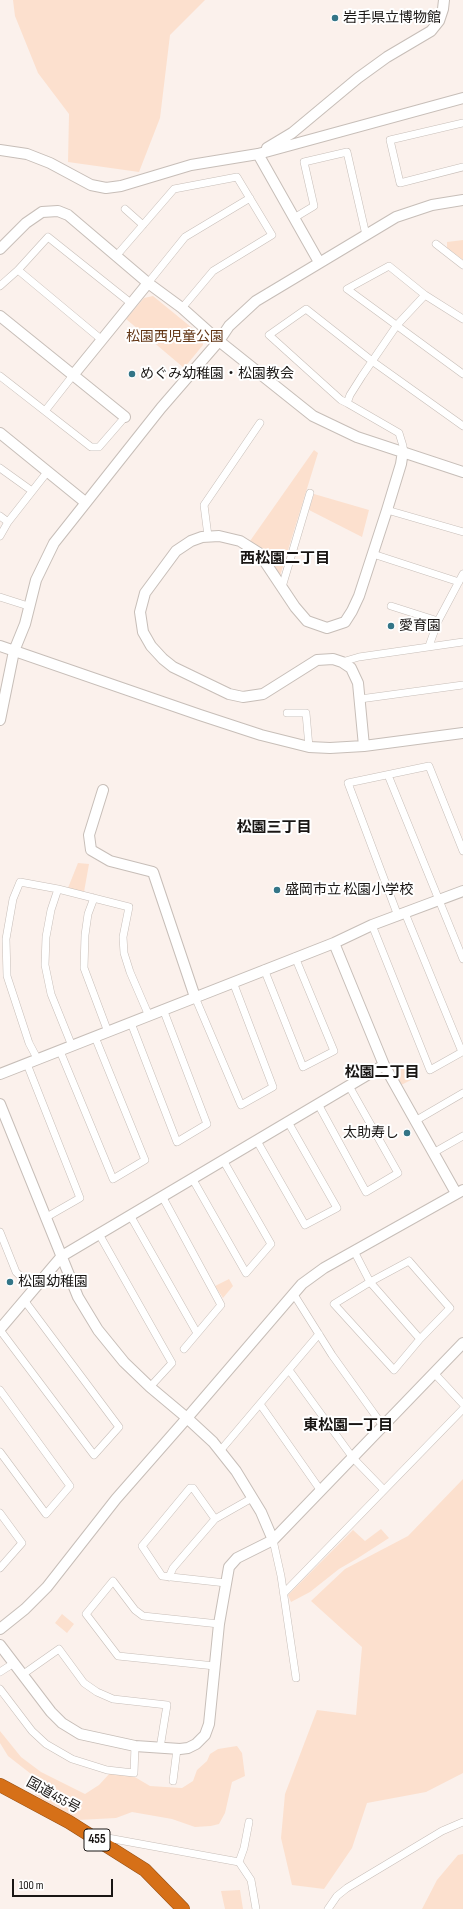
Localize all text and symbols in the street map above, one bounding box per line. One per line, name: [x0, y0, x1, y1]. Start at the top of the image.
place label: 岩手県立博物館: [343, 10, 441, 26]
marker: 岩手県立博物館: [330, 13, 340, 23]
park label: 松園西児童公園: [126, 329, 224, 345]
place label: めぐみ幼稚園・松園教会: [140, 366, 294, 382]
marker: めぐみ幼稚園・松園教会: [127, 369, 137, 379]
district label: 西松園二丁目: [240, 550, 330, 568]
place label: 愛育園: [399, 618, 441, 634]
marker: 愛育園: [386, 621, 396, 631]
district label: 松園三丁目: [237, 819, 311, 837]
place label: 盛岡市立 松園小学校: [285, 882, 413, 898]
marker: 盛岡市立 松園小学校: [272, 885, 282, 895]
district label: 松園二丁目: [345, 1064, 419, 1082]
place label: 太助寿し: [343, 1125, 399, 1141]
marker: 太助寿し: [402, 1128, 412, 1138]
place label: 松園幼稚園: [18, 1274, 88, 1290]
marker: 松園幼稚園: [5, 1277, 15, 1287]
district label: 東松園一丁目: [303, 1417, 393, 1435]
street label: 国道455号: [23, 1774, 83, 1818]
road number: 455: [84, 1829, 110, 1851]
scale bar: [14, 1871, 115, 1897]
text: 100 m: [19, 1878, 44, 1893]

